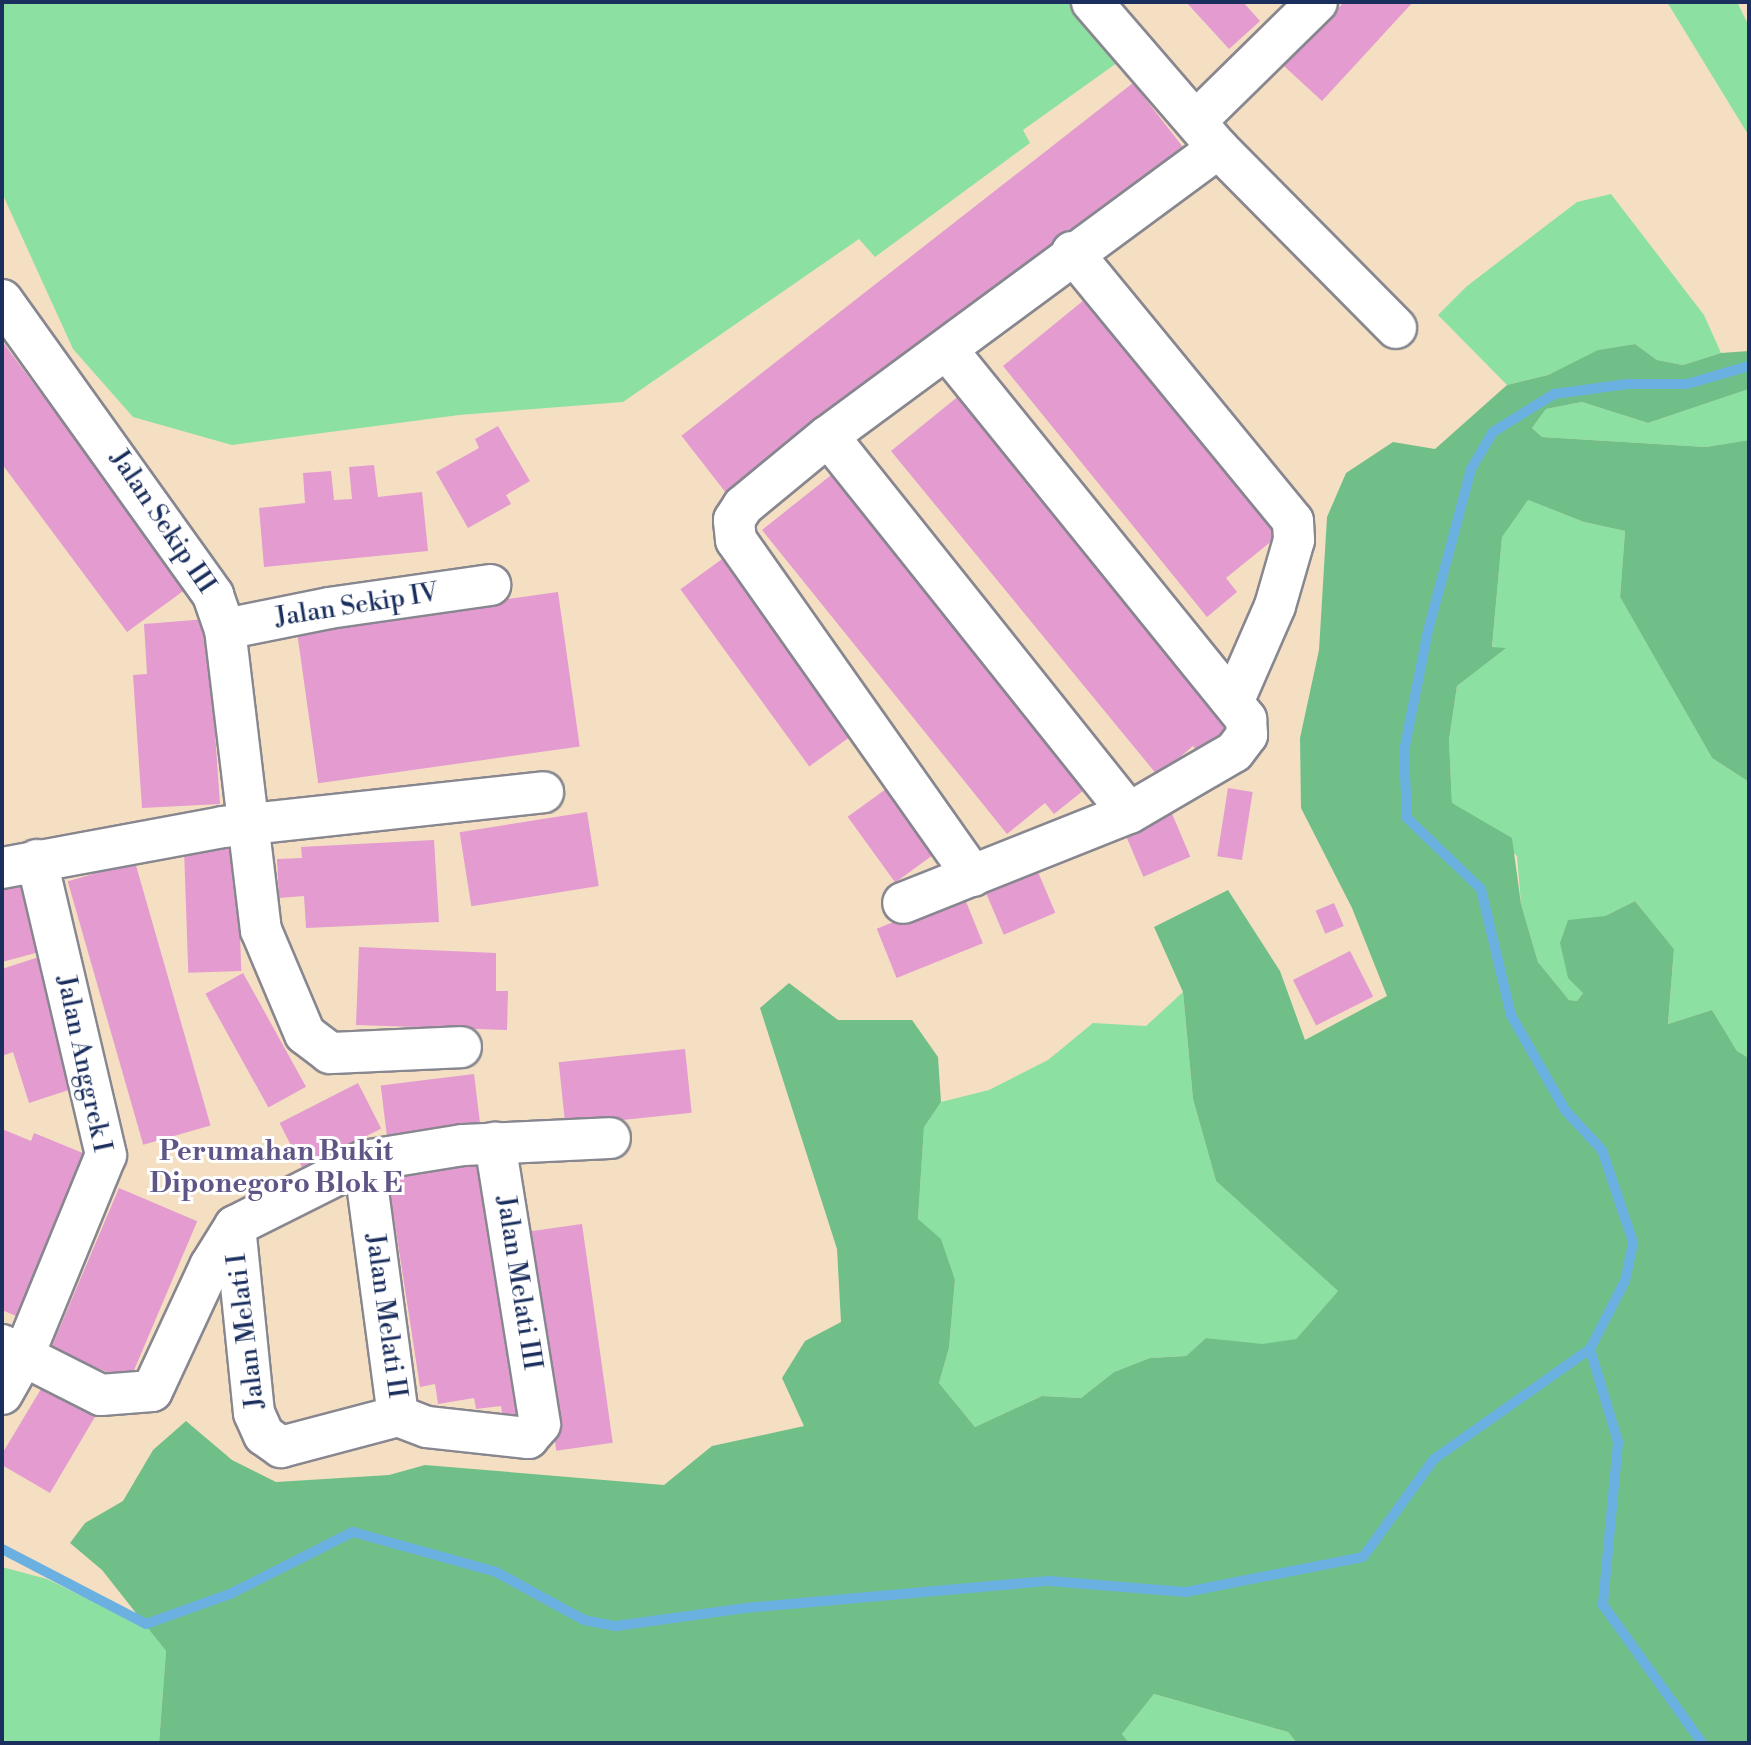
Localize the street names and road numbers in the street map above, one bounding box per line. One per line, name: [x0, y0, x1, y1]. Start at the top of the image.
street label: Jalan Sekip III: [103, 444, 221, 600]
street label: Jalan Sekip IV: [273, 578, 441, 634]
street label: Jalan Anggrek I: [49, 973, 117, 1155]
street label: Jalan Melati III: [489, 1194, 547, 1372]
street label: Jalan Melati II: [358, 1232, 412, 1400]
street label: Jalan Melati I: [222, 1252, 272, 1410]

